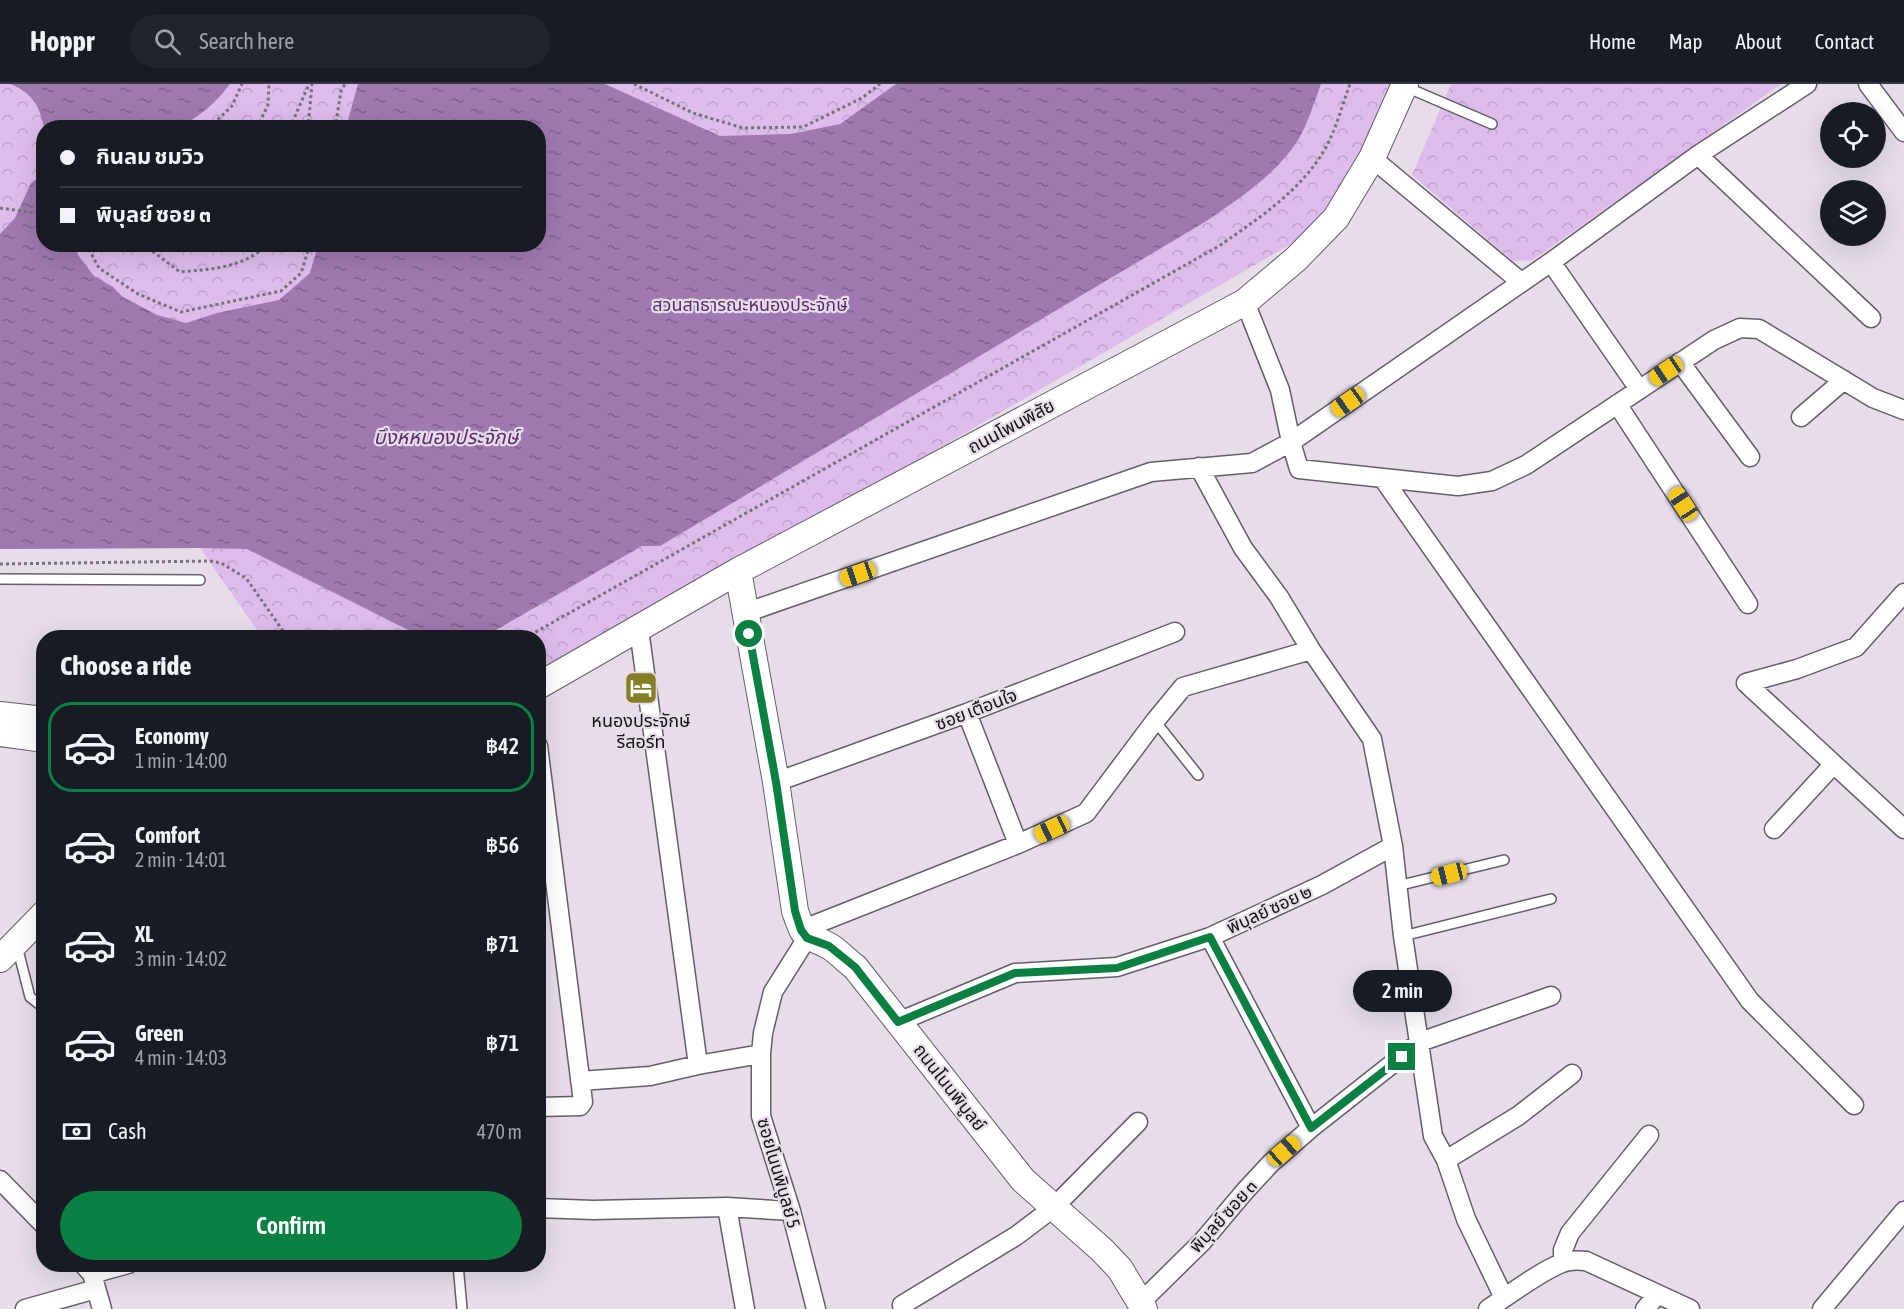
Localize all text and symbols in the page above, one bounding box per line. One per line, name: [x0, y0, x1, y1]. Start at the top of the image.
search box: [130, 14, 550, 68]
text: Hoppr: [30, 25, 94, 57]
icon: search: [151, 25, 184, 58]
text: Search here: [199, 28, 294, 54]
text: Home: [1589, 29, 1636, 53]
text: Map: [1669, 29, 1703, 53]
text: About: [1736, 29, 1782, 53]
text: Contact: [1815, 29, 1874, 53]
map controls: [1820, 102, 1886, 246]
button: locate: [1820, 102, 1886, 168]
text: กินลม ชมวิว: [96, 143, 204, 169]
button: layers: [1820, 180, 1886, 246]
text: พิบุลย์ ซอย ๓: [96, 201, 211, 227]
park label: สวนสาธารณะหนองประจักษ์: [652, 294, 848, 315]
car: [1646, 353, 1686, 389]
car: [1328, 384, 1368, 420]
street label: ถนนโพนพิสัย: [964, 394, 1058, 458]
water label: บึงหหนองประจักษ์: [374, 425, 522, 448]
car: [1666, 484, 1700, 524]
car: [838, 560, 878, 588]
route start: [735, 620, 762, 647]
text: Choose a ride: [60, 650, 192, 681]
hotel icon: หนองประจักษ์ รีสอร์ท: [623, 670, 659, 706]
street label: ซอย เตือนใจ: [932, 684, 1020, 734]
place label: หนองประจักษ์ รีสอร์ท: [591, 710, 691, 752]
icon: car: [63, 720, 117, 774]
text: Economy: [135, 723, 209, 749]
text: ฿42: [486, 733, 519, 759]
text: 1 min · 14:00: [135, 749, 227, 772]
car: [1032, 813, 1072, 845]
icon: car: [63, 819, 117, 873]
text: Comfort: [135, 822, 200, 848]
text: ฿56: [486, 832, 519, 858]
text: 2 min · 14:01: [135, 848, 227, 871]
car: [1429, 861, 1469, 887]
street label: พิบุลย์ ซอย ๒: [1223, 880, 1315, 939]
icon: car: [63, 918, 117, 972]
text: XL: [135, 921, 153, 947]
text: ฿71: [486, 931, 519, 957]
text: 3 min · 14:02: [135, 947, 227, 970]
callout: 2 min: [1352, 970, 1452, 1012]
text: 2 min: [1382, 979, 1423, 1002]
icon: car: [63, 1017, 117, 1071]
text: Green: [135, 1020, 184, 1046]
text: ฿71: [486, 1030, 519, 1056]
street label: ถนนโนนพิบูลย์: [908, 1039, 991, 1136]
route end: [1388, 1043, 1415, 1070]
text: 4 min · 14:03: [135, 1046, 227, 1069]
icon: cash: [60, 1115, 93, 1148]
street label: ซอยโนนพิบูลย์ 5: [751, 1115, 805, 1231]
text: Cash: [108, 1118, 147, 1144]
text: 470 m: [477, 1120, 522, 1143]
car: [1265, 1132, 1303, 1170]
street label: พิบุลย์ ซอย ๓: [1185, 1175, 1262, 1257]
button: Confirm: [60, 1191, 522, 1260]

